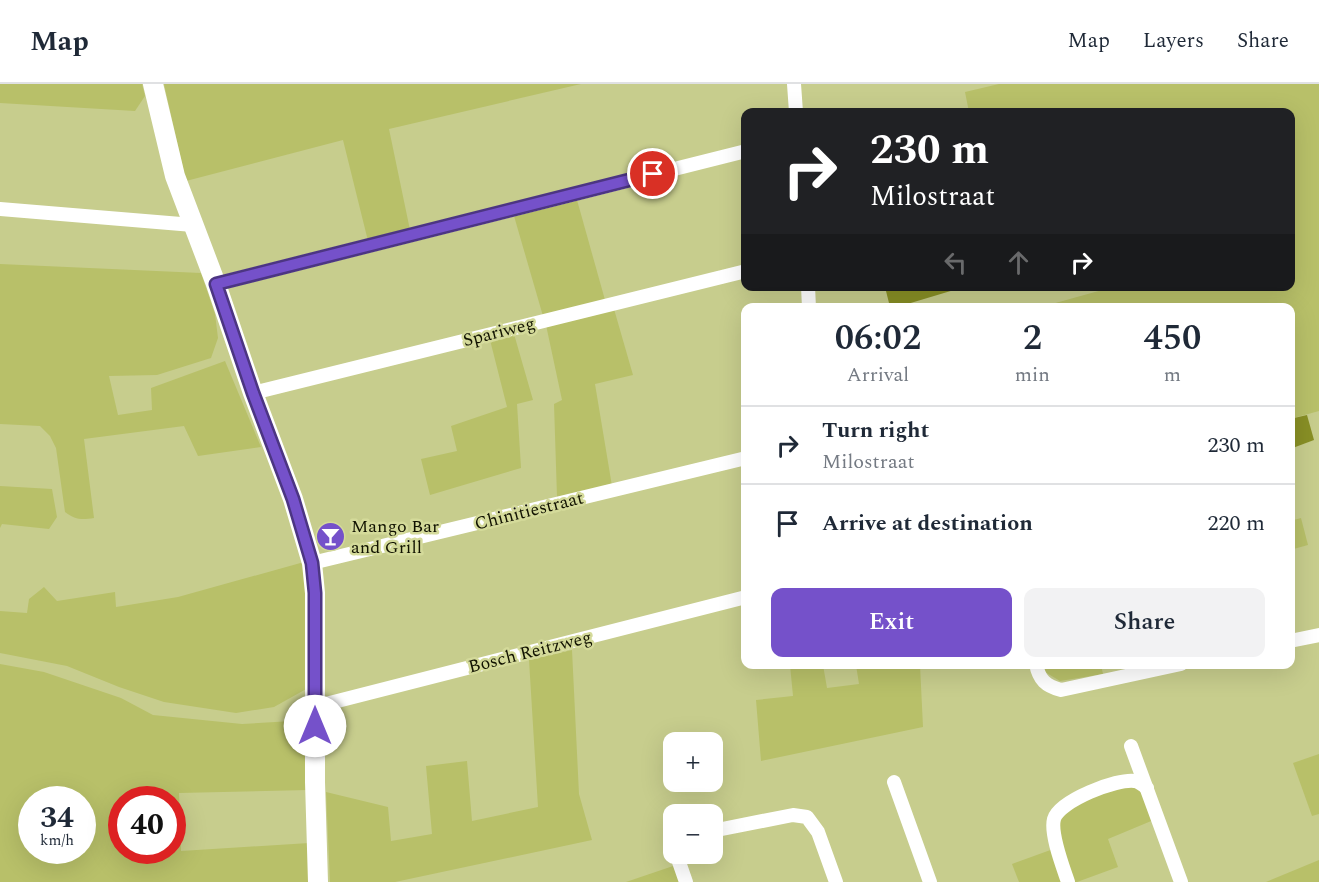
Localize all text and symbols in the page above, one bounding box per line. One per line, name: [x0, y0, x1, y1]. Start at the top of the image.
text: Map: [30, 20, 89, 63]
text: Map: [1068, 25, 1110, 57]
text: Layers: [1143, 25, 1204, 57]
text: Share: [1237, 25, 1289, 57]
text: 230 m: [870, 119, 989, 182]
icon: right: [771, 132, 849, 210]
pin: [627, 148, 678, 199]
icon: arrive: [636, 157, 669, 190]
text: Milostraat: [870, 176, 995, 218]
icon: left: [939, 246, 972, 279]
icon: ahead: [1002, 246, 1035, 279]
icon: right: [1065, 246, 1098, 279]
street label: Spariweg: [460, 310, 538, 354]
text: 06:02: [835, 311, 921, 366]
text: 2: [1023, 311, 1042, 366]
text: 450: [1143, 311, 1201, 366]
text: Arrival: [847, 360, 909, 390]
text: min: [1015, 360, 1050, 390]
text: m: [1164, 360, 1181, 390]
text: Turn right: [822, 414, 929, 447]
icon: right: [771, 429, 804, 462]
text: 230 m: [1208, 429, 1265, 462]
text: Milostraat: [822, 447, 915, 477]
street label: Chinitiestraat: [472, 484, 586, 538]
icon: arrive: [771, 507, 804, 540]
text: Arrive at destination: [822, 507, 1033, 540]
text: 220 m: [1208, 507, 1265, 540]
place label: Mango Bar and Grill: [351, 513, 439, 561]
bar icon: Mango Bar and Grill: [314, 520, 346, 552]
button: Exit: [771, 588, 1012, 657]
button: Share: [1024, 588, 1265, 657]
street label: Bosch Reitzweg: [465, 624, 595, 680]
position arrow: [283, 694, 347, 758]
map controls: [663, 732, 723, 864]
button: +: [663, 732, 723, 792]
speed limit sign: 40: [108, 786, 186, 864]
text: 34: [40, 795, 74, 841]
button: −: [663, 804, 723, 864]
text: km/h: [40, 829, 74, 852]

